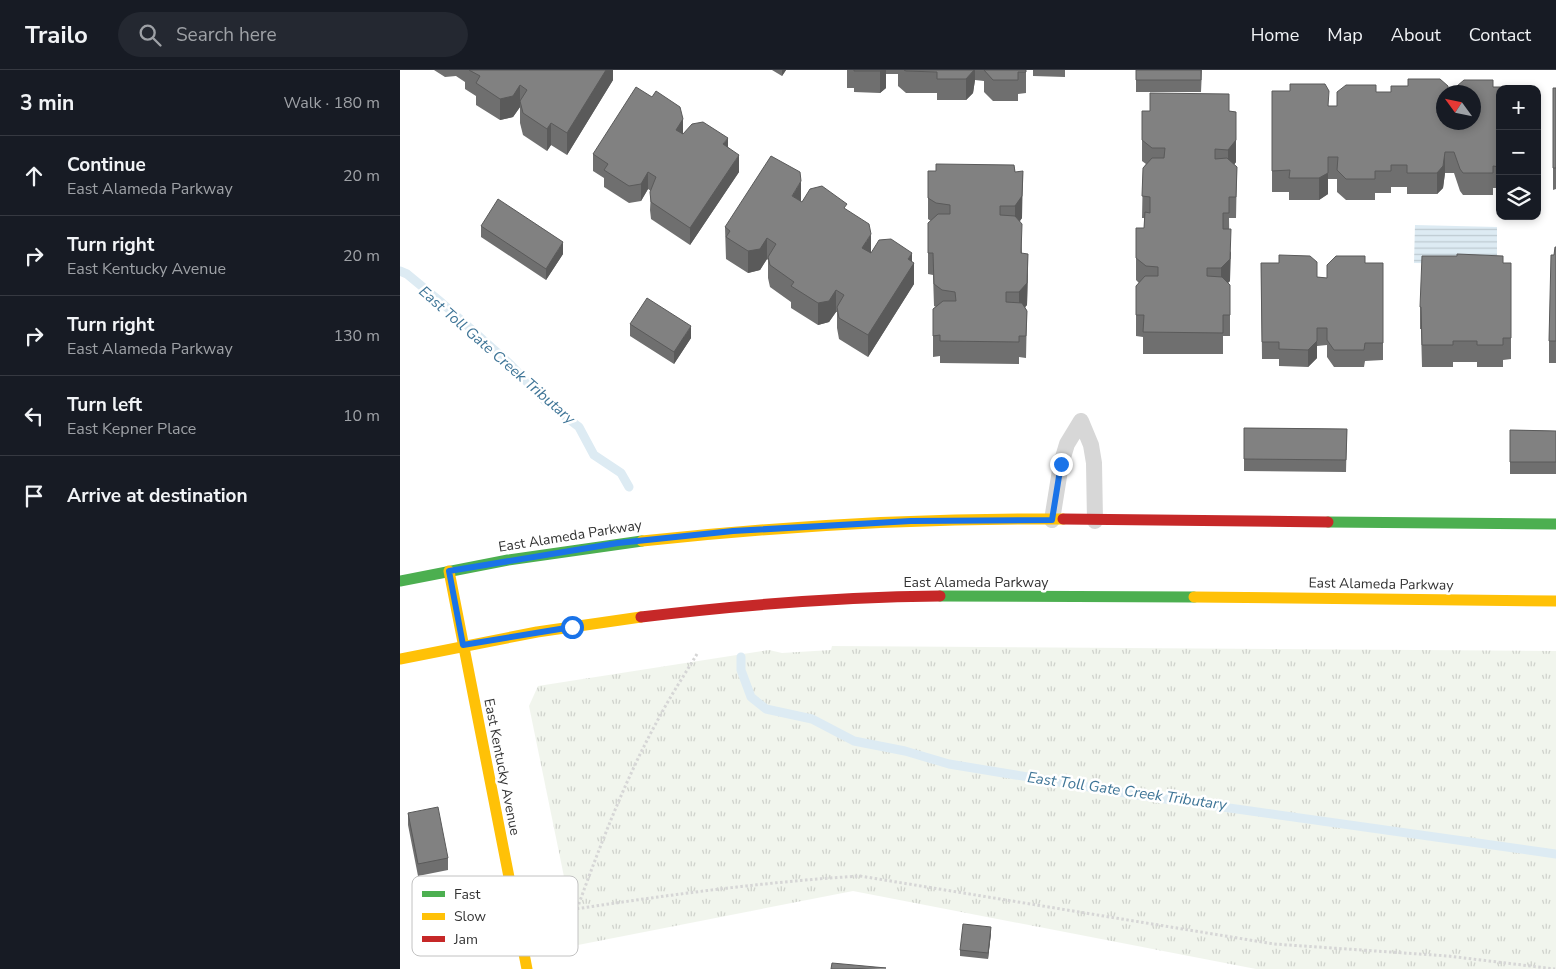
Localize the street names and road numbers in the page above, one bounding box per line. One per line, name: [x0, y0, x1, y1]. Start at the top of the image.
street label: East Alameda Parkway: [497, 515, 644, 557]
street label: East Alameda Parkway: [904, 573, 1049, 592]
street label: East Alameda Parkway: [1308, 573, 1454, 595]
street label: East Kentucky Avenue: [479, 697, 525, 837]

